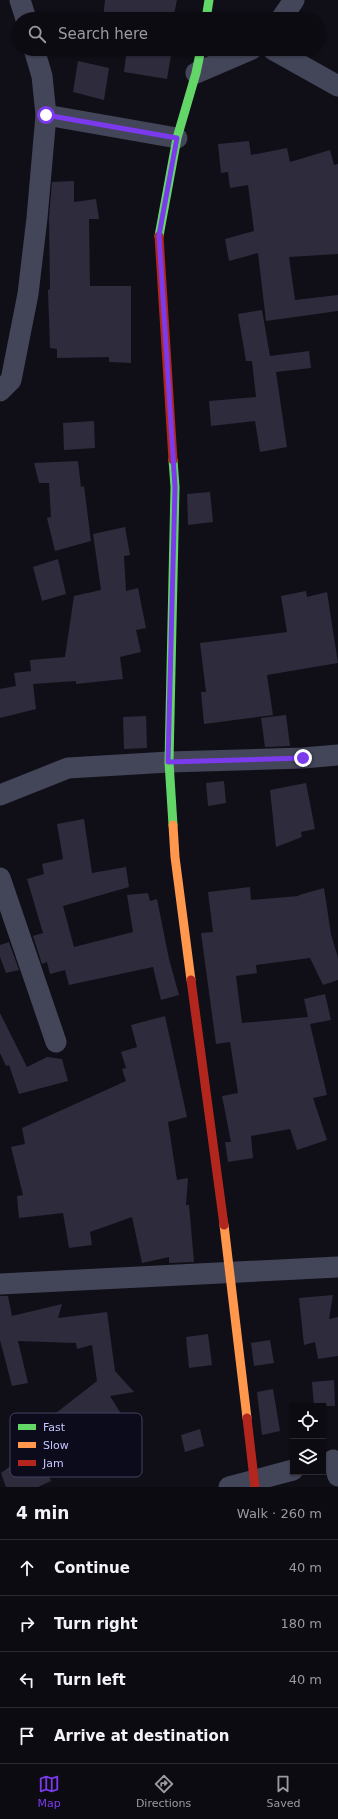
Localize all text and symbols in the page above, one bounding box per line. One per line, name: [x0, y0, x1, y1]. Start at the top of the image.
search box: [12, 12, 326, 56]
icon: search: [26, 23, 48, 45]
text: Search here: [58, 25, 148, 43]
route start: [37, 106, 55, 124]
route end: [294, 749, 312, 767]
map controls: [290, 1403, 326, 1475]
button: locate: [290, 1403, 326, 1439]
legend: [10, 1413, 142, 1477]
text: Fast: [43, 1421, 66, 1434]
text: Slow: [43, 1439, 69, 1452]
button: layers: [290, 1439, 326, 1475]
text: Jam: [42, 1457, 64, 1470]
text: 4 min: [16, 1503, 69, 1523]
text: Walk · 260 m: [237, 1506, 322, 1521]
icon: ahead: [16, 1557, 38, 1579]
text: Continue: [54, 1559, 130, 1577]
text: 40 m: [289, 1560, 322, 1575]
icon: right: [16, 1613, 38, 1635]
text: Turn right: [54, 1615, 138, 1633]
text: 180 m: [280, 1616, 322, 1631]
icon: left: [16, 1669, 38, 1691]
text: Turn left: [54, 1671, 126, 1689]
text: 40 m: [289, 1672, 322, 1687]
icon: arrive: [16, 1725, 38, 1747]
text: Arrive at destination: [54, 1727, 229, 1745]
tab: Map: [38, 1773, 61, 1810]
tab: Directions: [136, 1773, 191, 1810]
tab: Saved: [266, 1773, 300, 1810]

